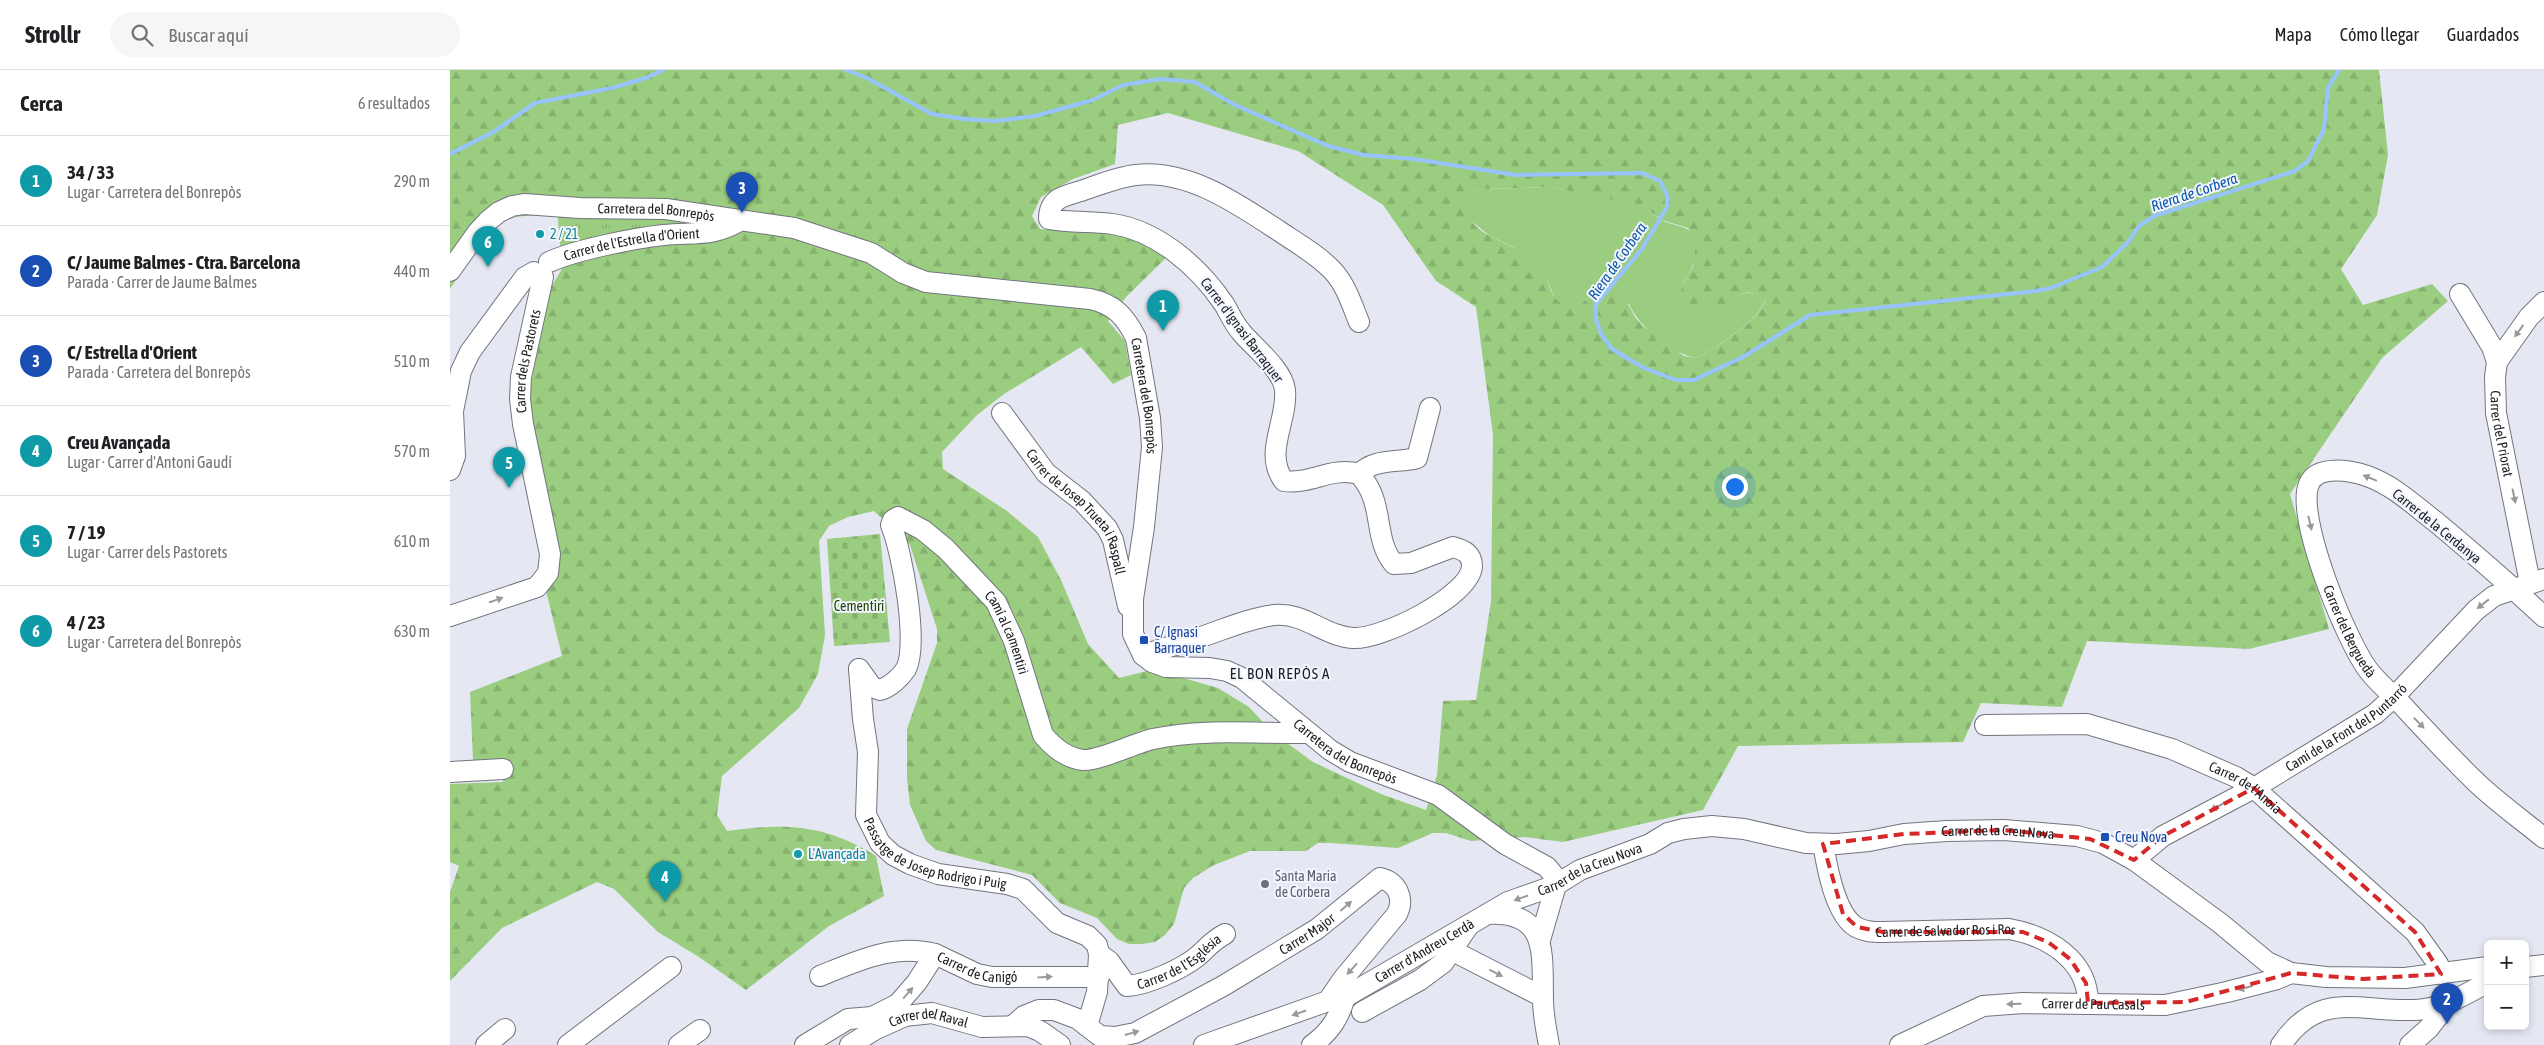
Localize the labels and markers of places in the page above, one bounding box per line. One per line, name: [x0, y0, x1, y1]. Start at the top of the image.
pin: 3: [726, 172, 758, 213]
pin: 6: [472, 226, 504, 267]
place label: 2 / 21: [550, 226, 578, 242]
marker: 2 / 21: [534, 228, 546, 240]
pin: 1: [1147, 290, 1179, 331]
pin: 5: [493, 447, 525, 488]
place label: C/ Ignasi Barraquer: [1154, 624, 1206, 656]
marker: C/ Ignasi Barraquer: [1138, 634, 1150, 646]
place label: Creu Nova: [2115, 829, 2167, 845]
marker: Creu Nova: [2099, 831, 2111, 843]
place label: L'Avançada: [808, 846, 866, 862]
marker: L'Avançada: [792, 848, 804, 860]
pin: 4: [649, 861, 681, 902]
place label: Santa Maria de Corbera: [1275, 868, 1336, 900]
marker: Santa Maria de Corbera: [1259, 878, 1271, 890]
pin: 2: [2431, 983, 2463, 1024]

